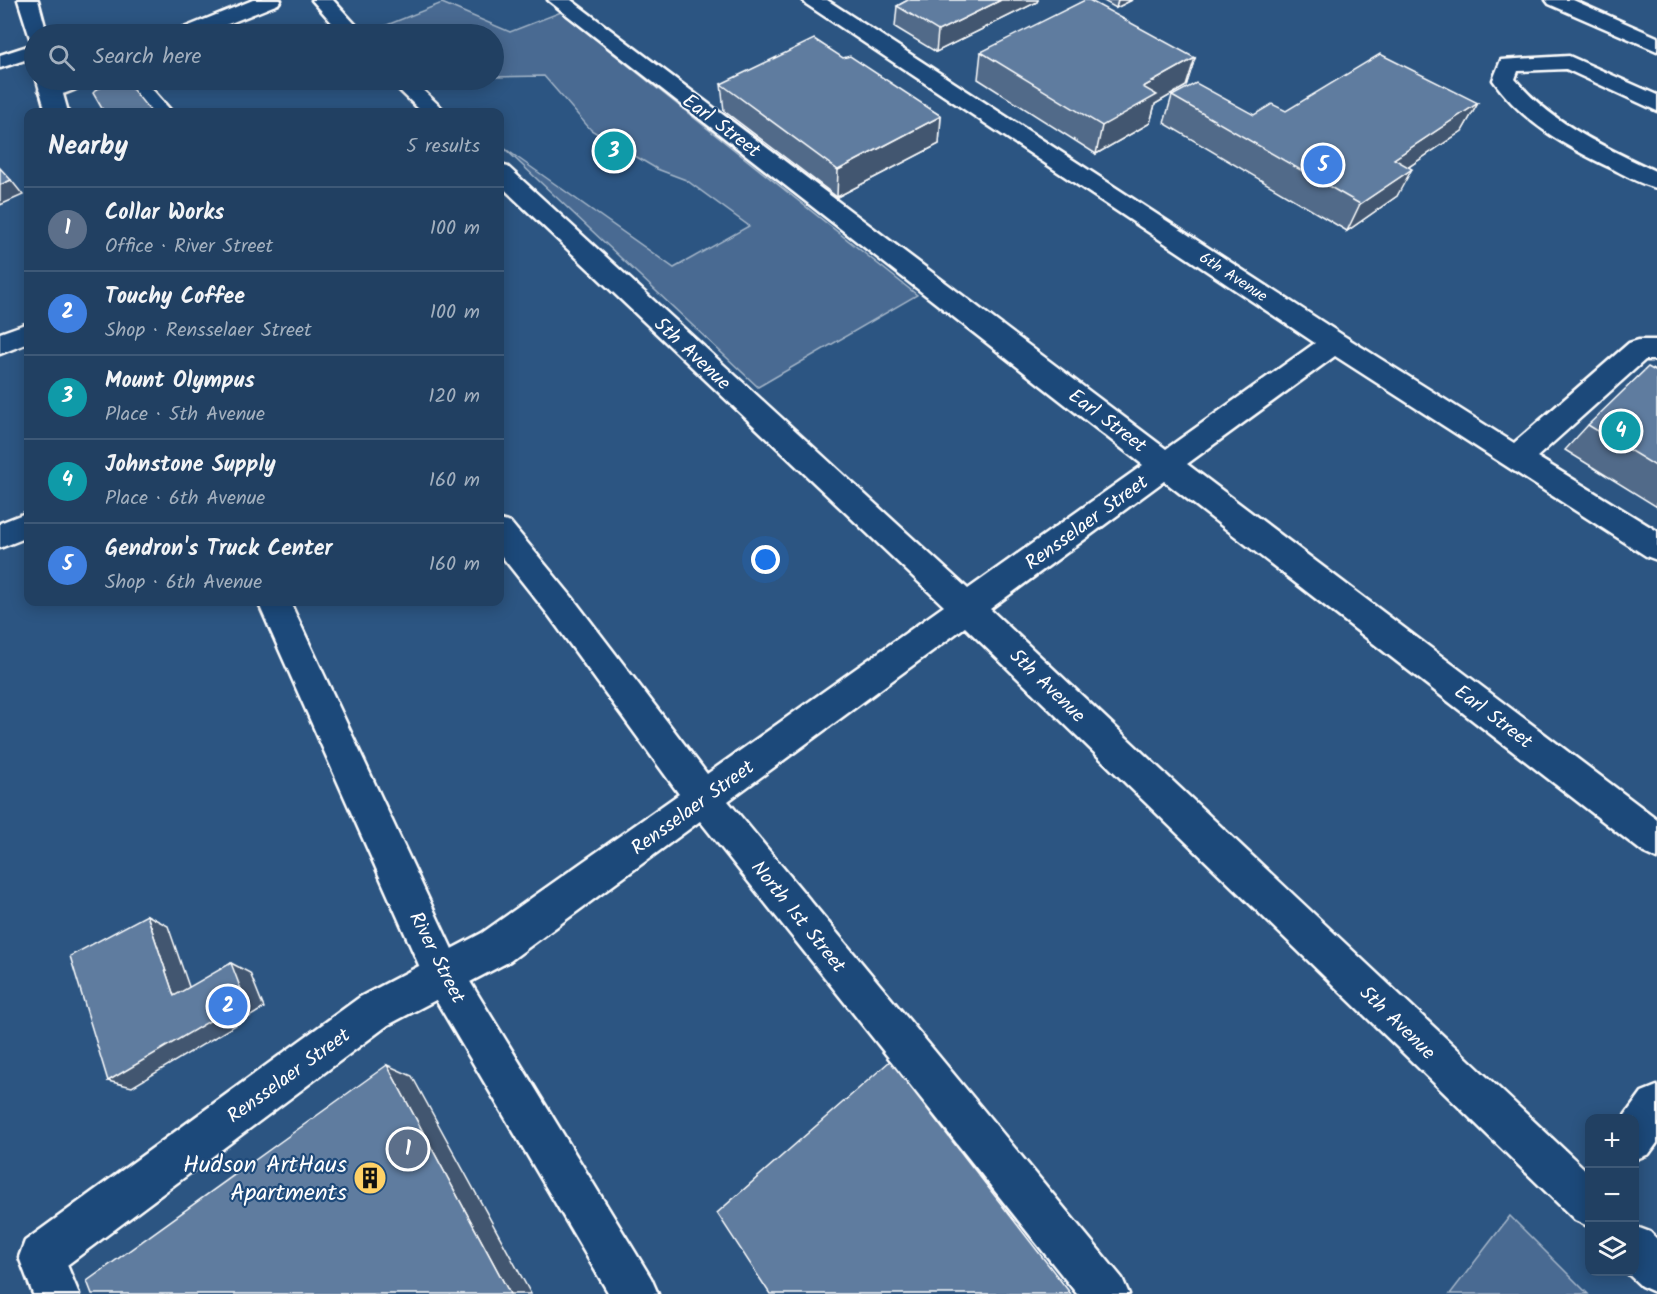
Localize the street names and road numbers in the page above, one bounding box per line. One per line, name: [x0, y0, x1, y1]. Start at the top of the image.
street label: Earl Street: [675, 86, 767, 167]
street label: 6th Avenue: [1194, 246, 1272, 309]
street label: 5th Avenue: [646, 310, 738, 399]
street label: Earl Street: [1061, 381, 1153, 462]
street label: Rensselaer Street: [1019, 468, 1156, 579]
street label: 5th Avenue: [1001, 642, 1092, 731]
street label: Earl Street: [1447, 677, 1539, 758]
street label: Rensselaer Street: [625, 753, 762, 864]
street label: North 1st Street: [742, 854, 853, 981]
street label: River Street: [399, 906, 473, 1010]
street label: 5th Avenue: [1351, 979, 1442, 1068]
street label: Rensselaer Street: [221, 1021, 358, 1132]

